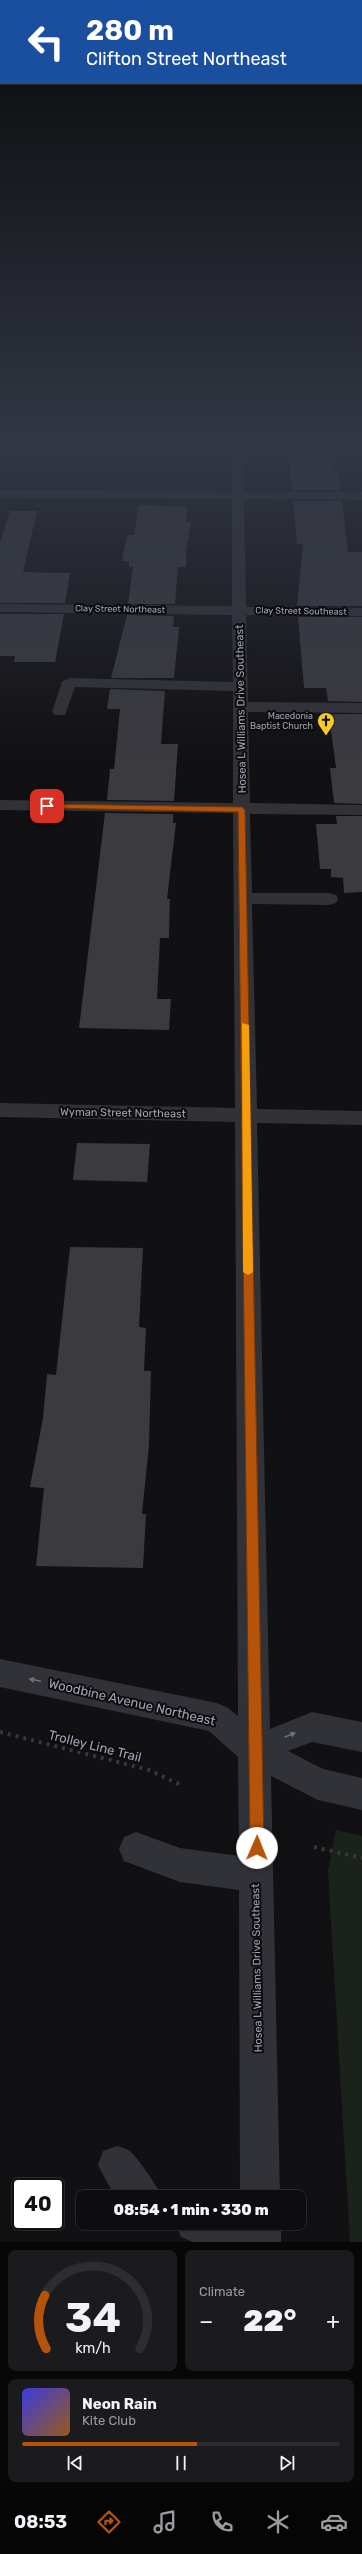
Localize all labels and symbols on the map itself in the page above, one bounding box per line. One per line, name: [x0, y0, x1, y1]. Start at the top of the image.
street label: Clay Street Northeast: [75, 603, 166, 615]
street label: Clay Street Southeast: [255, 605, 347, 617]
street label: Hosea L Williams Drive Southeast: [233, 624, 249, 794]
place label: Macedonia Baptist Church: [250, 711, 313, 731]
church icon: Macedonia Baptist Church: [316, 711, 336, 736]
pin: [30, 789, 64, 823]
street label: Wyman Street Northeast: [60, 1105, 187, 1121]
street label: Woodbine Avenue Northeast: [47, 1675, 217, 1729]
one-way arrow: [28, 1677, 41, 1683]
street label: Trolley Line Trail: [47, 1727, 143, 1765]
one-way arrow: [285, 1732, 297, 1738]
position arrow: [236, 1827, 278, 1869]
street label: Hosea L Williams Drive Southeast: [249, 1883, 265, 2053]
speed limit sign: 40: [12, 2178, 64, 2230]

